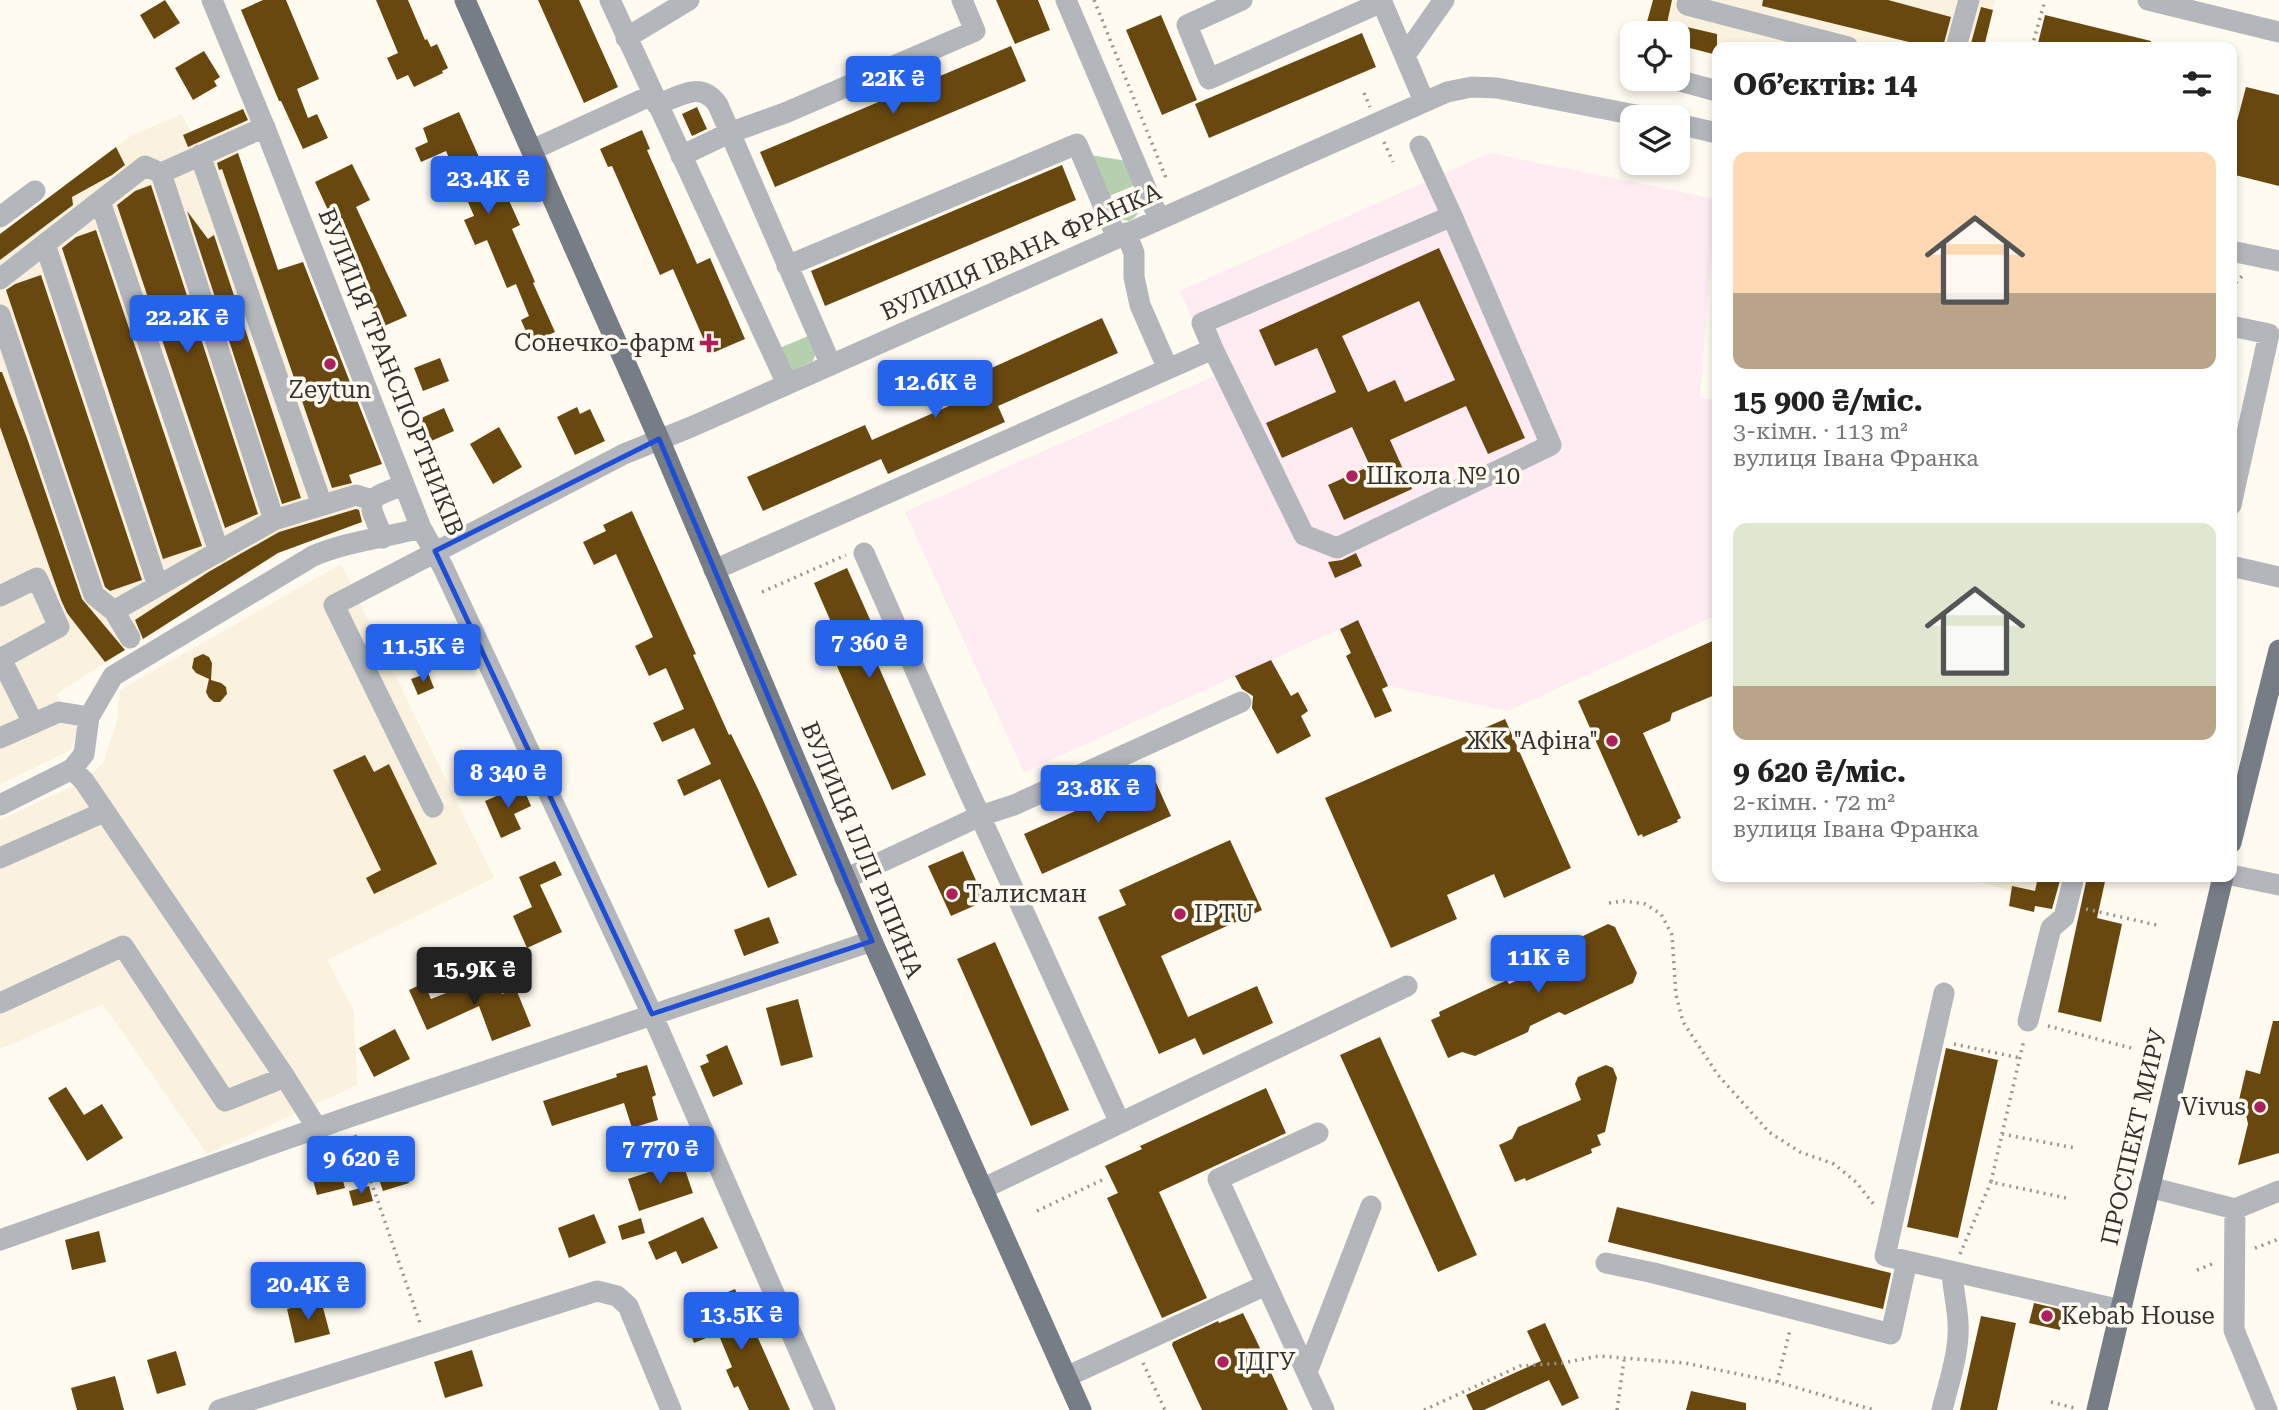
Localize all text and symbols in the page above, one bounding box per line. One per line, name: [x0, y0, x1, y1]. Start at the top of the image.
map controls: [1620, 21, 1690, 175]
button: locate: [1620, 21, 1690, 91]
pin: 22K ₴: [844, 57, 942, 116]
text: 22K ₴: [862, 65, 924, 92]
icon: filters: [2178, 65, 2216, 103]
text: Об’єктів: 14: [1733, 67, 1917, 102]
button: layers: [1620, 105, 1690, 175]
pin: 23.4K ₴: [423, 156, 553, 216]
text: 23.4K ₴: [447, 165, 529, 192]
street label: ВУЛИЦЯ ІВАНА ФРАНКА: [877, 177, 1166, 327]
icon: home: [1912, 197, 2038, 323]
street label: ВУЛИЦЯ ТРАНСПОРТНИКІВ: [312, 204, 470, 540]
pin: 22.2K ₴: [122, 296, 252, 355]
text: 22.2K ₴: [146, 304, 228, 331]
place label: Сонечко-фарм: [514, 329, 695, 357]
marker: Сонечко-фарм: [701, 335, 717, 351]
marker: Zeytun: [322, 356, 338, 372]
pin: 12.6K ₴: [870, 360, 1000, 420]
text: 12.6K ₴: [894, 369, 976, 396]
place label: Zeytun: [289, 376, 371, 404]
text: 15 900 ₴/міс.: [1733, 383, 1923, 418]
text: 3-кімн. · 113 m²: [1733, 418, 1908, 445]
text: вулиця Івана Франка: [1733, 445, 1979, 472]
place label: Школа № 10: [1366, 462, 1520, 490]
marker: Школа № 10: [1344, 468, 1360, 484]
icon: home: [1912, 568, 2038, 694]
pin: 7 360 ₴: [804, 620, 934, 680]
pin: 11.5K ₴: [358, 624, 488, 684]
text: 7 360 ₴: [831, 629, 907, 656]
text: 11.5K ₴: [382, 633, 464, 660]
street label: ВУЛИЦЯ ІЛЛІ РІПИНА: [795, 718, 929, 983]
place label: ЖК "Афіна": [1465, 727, 1598, 755]
marker: ЖК "Афіна": [1604, 733, 1620, 749]
pin: 8 340 ₴: [443, 750, 573, 810]
text: 9 620 ₴/міс.: [1733, 754, 1906, 789]
text: 8 340 ₴: [470, 759, 546, 786]
pin: 23.8K ₴: [1033, 766, 1163, 825]
text: 23.8K ₴: [1057, 774, 1139, 801]
text: 2-кімн. · 72 m²: [1733, 789, 1895, 816]
text: вулиця Івана Франка: [1733, 816, 1979, 843]
place label: Талисман: [966, 880, 1087, 908]
marker: Талисман: [944, 886, 960, 902]
place label: IPTU: [1194, 900, 1254, 928]
marker: IPTU: [1172, 906, 1188, 922]
pin: 11K ₴: [1489, 936, 1587, 995]
text: 11K ₴: [1507, 944, 1569, 971]
pin: 15.9K ₴: [409, 948, 539, 1007]
text: 15.9K ₴: [433, 956, 515, 983]
street label: ПРОСПЕКТ МИРУ: [2095, 1025, 2173, 1248]
place label: Vivus: [2181, 1093, 2246, 1121]
marker: Vivus: [2252, 1099, 2268, 1115]
pin: 7 770 ₴: [595, 1126, 725, 1186]
text: 7 770 ₴: [622, 1135, 698, 1162]
pin: 9 620 ₴: [296, 1136, 426, 1196]
text: 9 620 ₴: [323, 1145, 399, 1172]
pin: 20.4K ₴: [243, 1262, 373, 1322]
text: 20.4K ₴: [267, 1271, 349, 1298]
pin: 13.5K ₴: [676, 1292, 806, 1352]
text: 13.5K ₴: [700, 1301, 782, 1328]
place label: Kebab House: [2061, 1302, 2215, 1330]
marker: Kebab House: [2039, 1308, 2055, 1324]
place label: ІДГУ: [1237, 1348, 1296, 1376]
marker: ІДГУ: [1215, 1354, 1231, 1370]

